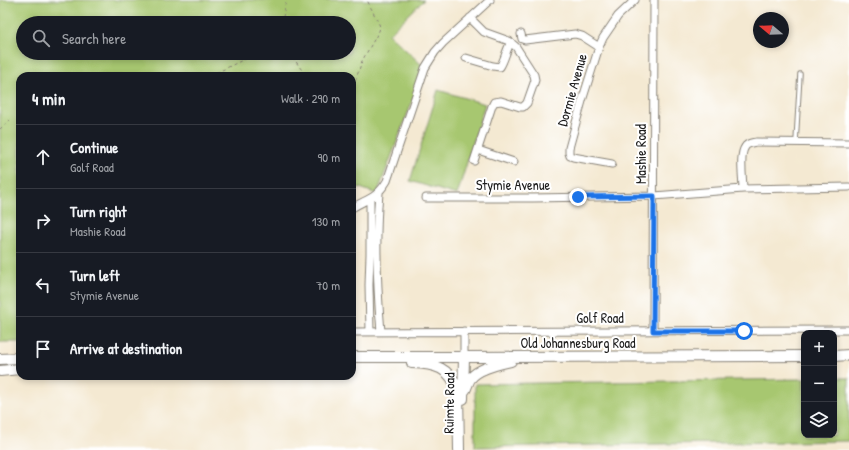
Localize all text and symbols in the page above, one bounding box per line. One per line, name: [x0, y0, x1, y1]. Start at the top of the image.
north arrow: [753, 12, 789, 48]
search box: [16, 16, 356, 60]
icon: search: [30, 27, 52, 49]
text: Search here: [62, 28, 126, 49]
street label: Dormie Avenue: [552, 51, 591, 128]
text: 4 min: [32, 87, 65, 110]
text: Walk · 290 m: [281, 89, 340, 107]
street label: Mashie Road: [631, 123, 650, 184]
text: Continue: [70, 137, 118, 158]
icon: ahead: [32, 146, 54, 168]
text: 90 m: [318, 148, 340, 166]
text: Golf Road: [70, 158, 114, 176]
street label: Stymie Avenue: [476, 175, 550, 195]
route end: [569, 188, 587, 206]
text: Turn right: [70, 201, 126, 222]
icon: right: [32, 210, 54, 232]
text: 130 m: [312, 212, 340, 230]
text: Mashie Road: [70, 222, 126, 240]
text: Turn left: [70, 265, 120, 286]
icon: left: [32, 274, 54, 296]
text: 70 m: [316, 276, 340, 294]
text: Stymie Avenue: [70, 286, 139, 304]
street label: Golf Road: [576, 308, 624, 327]
route start: [735, 322, 753, 340]
map controls: [801, 330, 837, 438]
button: +: [801, 330, 837, 366]
street label: Old Johannesburg Road: [520, 333, 636, 353]
icon: arrive: [32, 338, 54, 360]
text: Arrive at destination: [70, 338, 182, 359]
button: −: [801, 366, 837, 402]
street label: Ruimte Road: [438, 372, 459, 434]
button: layers: [801, 402, 837, 438]

